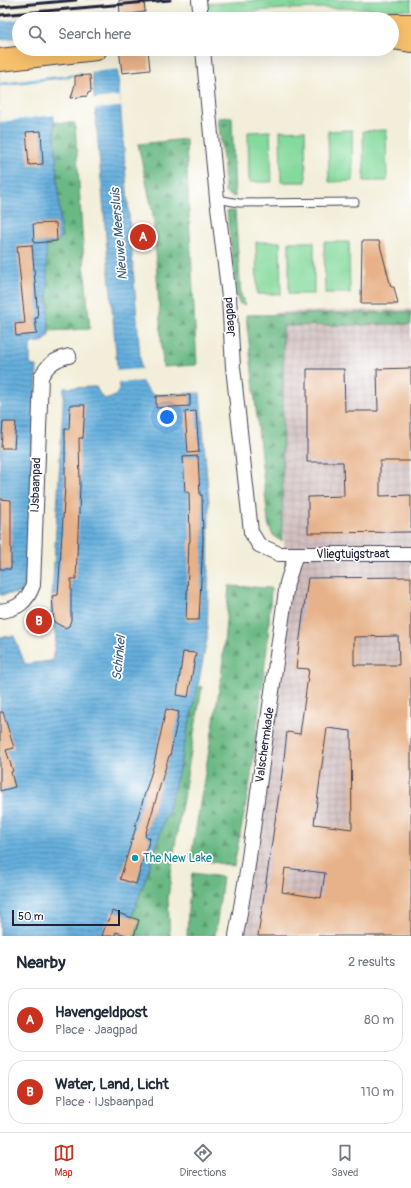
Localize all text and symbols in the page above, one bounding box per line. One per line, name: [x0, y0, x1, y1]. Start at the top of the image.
search box: [12, 12, 399, 56]
icon: search: [26, 23, 48, 45]
text: Search here: [58, 25, 131, 44]
water label: Nieuwe Meersluis: [107, 185, 131, 281]
pin: A: [130, 222, 156, 252]
street label: Jaagpad: [221, 296, 239, 338]
your location: [157, 407, 177, 427]
street label: IJsbaanpad: [28, 457, 44, 513]
street label: Vliegtuigstraat: [316, 547, 390, 562]
pin: B: [26, 606, 52, 636]
water label: Schinkel: [109, 633, 130, 681]
street label: Valschermkade: [252, 706, 278, 784]
place label: The New Lake: [143, 851, 212, 866]
marker: The New Lake: [130, 853, 140, 863]
scale bar: [12, 908, 120, 927]
text: 50 m: [18, 910, 44, 923]
text: Nearby: [16, 952, 65, 973]
text: 2 results: [348, 954, 395, 970]
text: Havengeldpost: [55, 1003, 148, 1022]
text: A: [26, 1012, 34, 1028]
text: 80 m: [364, 1012, 394, 1028]
text: Place · Jaagpad: [55, 1022, 138, 1038]
text: Water, Land, Licht: [55, 1075, 169, 1094]
text: B: [26, 1084, 34, 1100]
text: 110 m: [361, 1084, 394, 1100]
text: Place · IJsbaanpad: [55, 1094, 154, 1110]
tab: Map: [53, 1142, 75, 1179]
tab: Directions: [180, 1142, 226, 1179]
tab: Saved: [331, 1142, 358, 1179]

